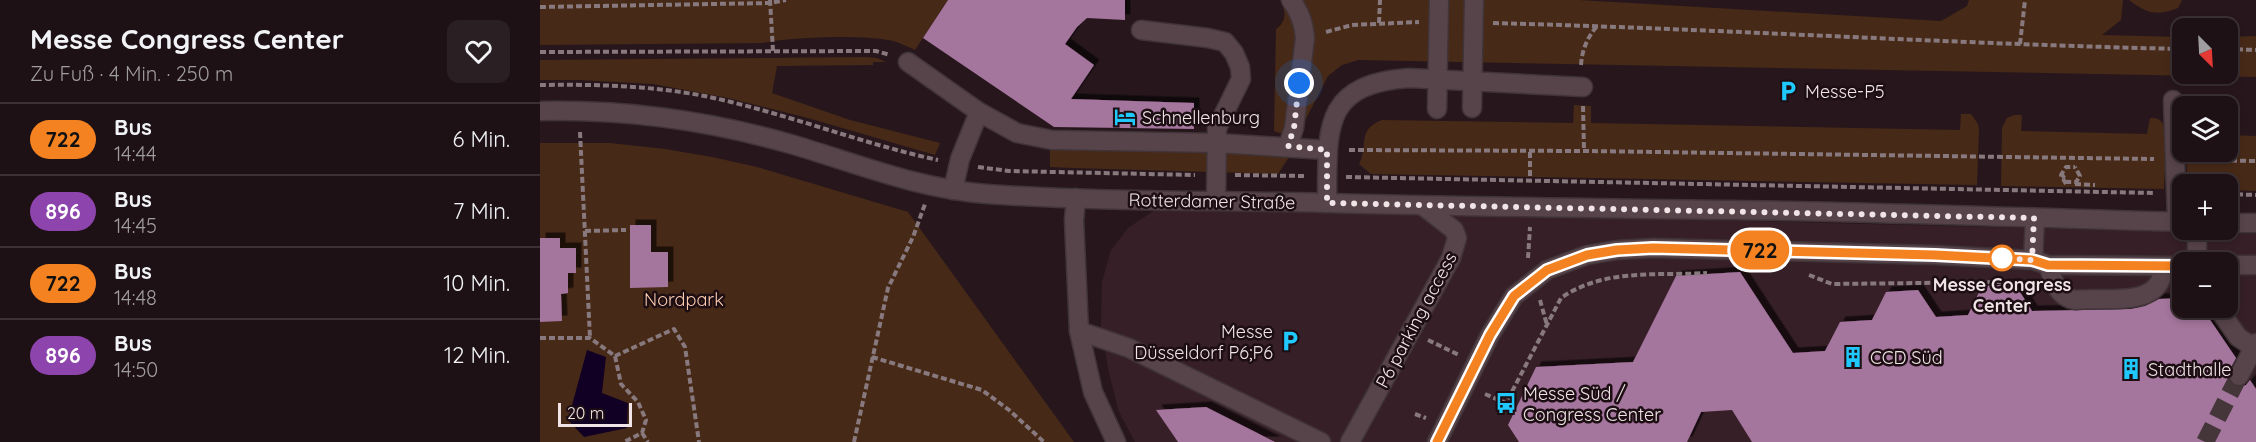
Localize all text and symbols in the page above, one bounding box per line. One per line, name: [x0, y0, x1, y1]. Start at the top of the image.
north arrow: [2172, 18, 2238, 84]
map controls: [2172, 18, 2238, 318]
button: heart: [447, 20, 510, 83]
text: Messe Congress Center: [30, 21, 344, 56]
text: Zu Fuß · 4 Min. · 250 m: [30, 61, 233, 86]
your location: [1284, 68, 1314, 98]
parking icon: Messe-P5: [1776, 79, 1800, 103]
place label: Messe-P5: [1805, 80, 1885, 103]
button: layers: [2172, 96, 2238, 162]
hotel icon: Schnellenburg: [1113, 105, 1137, 129]
place label: Schnellenburg: [1142, 106, 1260, 129]
text: Bus: [114, 113, 152, 141]
text: 6 Min.: [453, 125, 510, 153]
text: 722: [45, 126, 81, 152]
text: 14:44: [114, 141, 156, 166]
button: +: [2172, 174, 2238, 240]
text: Bus: [114, 185, 152, 213]
street label: Rotterdamer Straße: [1128, 188, 1296, 214]
text: 7 Min.: [453, 197, 510, 225]
text: 896: [45, 198, 81, 224]
text: 14:45: [114, 213, 157, 238]
line badge: 722: [1726, 230, 1794, 270]
text: 722: [1742, 237, 1778, 263]
marker: Messe Congress Center: [1989, 245, 2015, 271]
street label: P6 parking access: [1370, 248, 1462, 392]
button: −: [2172, 252, 2238, 318]
text: Bus: [114, 257, 152, 285]
text: 10 Min.: [443, 269, 510, 297]
text: 722: [45, 270, 81, 296]
place label: Messe Congress Center: [1933, 273, 2072, 317]
text: 14:48: [114, 285, 157, 310]
park label: Nordpark: [644, 288, 724, 311]
place label: Messe Düsseldorf P6;P6: [1134, 320, 1273, 364]
text: Bus: [114, 329, 152, 357]
parking icon: Messe Düsseldorf P6;P6: [1278, 329, 1302, 353]
text: 12 Min.: [444, 341, 510, 369]
text: 896: [45, 342, 81, 368]
building icon: CCD Süd: [1841, 345, 1865, 369]
place label: CCD Süd: [1870, 346, 1943, 369]
text: 14:50: [114, 357, 158, 382]
building icon: Stadthalle: [2119, 357, 2143, 381]
place label: Stadthalle: [2148, 358, 2232, 381]
place label: Messe Süd / Congress Center: [1523, 382, 1661, 426]
bus stop icon: Messe Süd / Congress Center: [1494, 391, 1518, 415]
scale bar: [558, 400, 632, 428]
text: 20 m: [567, 403, 604, 423]

